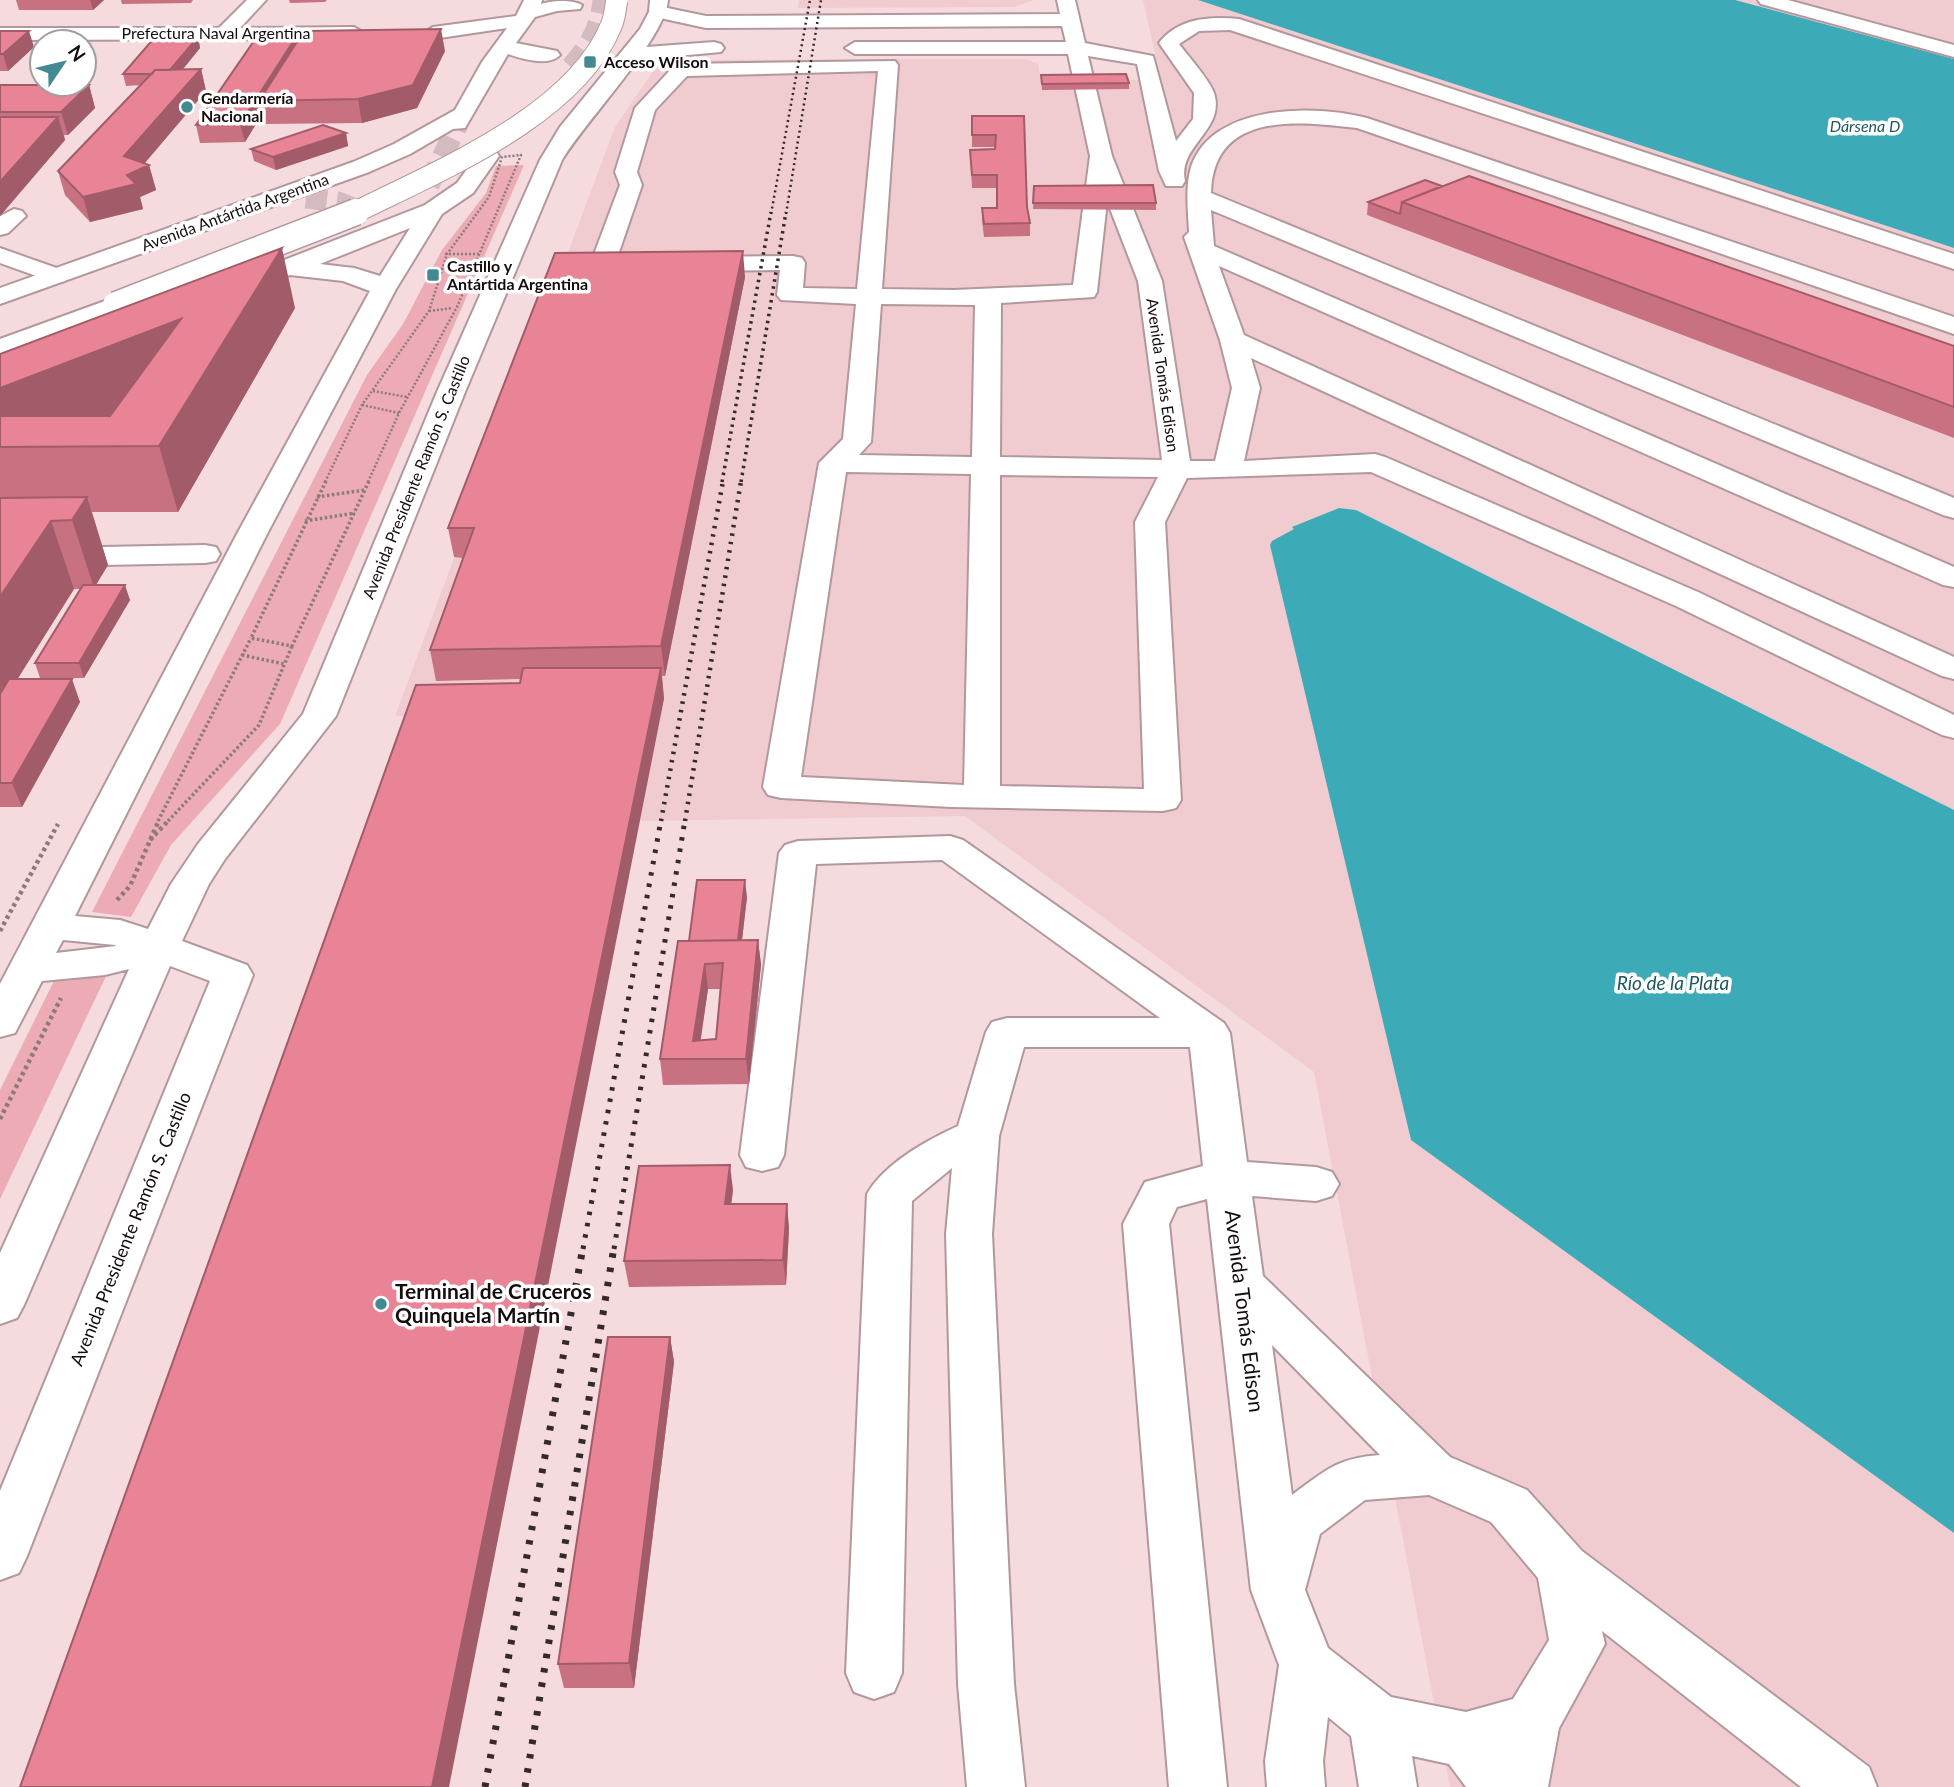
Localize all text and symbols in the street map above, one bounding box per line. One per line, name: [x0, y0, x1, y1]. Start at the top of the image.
street label: Prefectura Naval Argentina: [122, 23, 310, 42]
north arrow: [28, 28, 98, 98]
text: N: [64, 40, 91, 66]
place label: Acceso Wilson: [603, 52, 709, 71]
marker: Acceso Wilson: [582, 54, 598, 70]
place label: Gendarmería Nacional: [201, 88, 293, 125]
marker: Gendarmería Nacional: [179, 99, 195, 115]
water label: Dársena D: [1830, 116, 1900, 135]
street label: Avenida Antártida Argentina: [139, 169, 331, 254]
place label: Castillo y Antártida Argentina: [446, 256, 588, 293]
marker: Castillo y Antártida Argentina: [425, 267, 441, 283]
street label: Avenida Tomás Edison: [1143, 297, 1184, 453]
street label: Avenida Presidente Ramón S. Castillo: [358, 352, 473, 601]
water label: Río de la Plata: [1617, 971, 1729, 994]
street label: Avenida Presidente Ramón S. Castillo: [65, 1088, 195, 1369]
street label: Avenida Tomás Edison: [1221, 1208, 1270, 1414]
place label: Terminal de Cruceros Quinquela Martín: [395, 1278, 592, 1327]
marker: Terminal de Cruceros Quinquela Martín: [373, 1296, 389, 1312]

